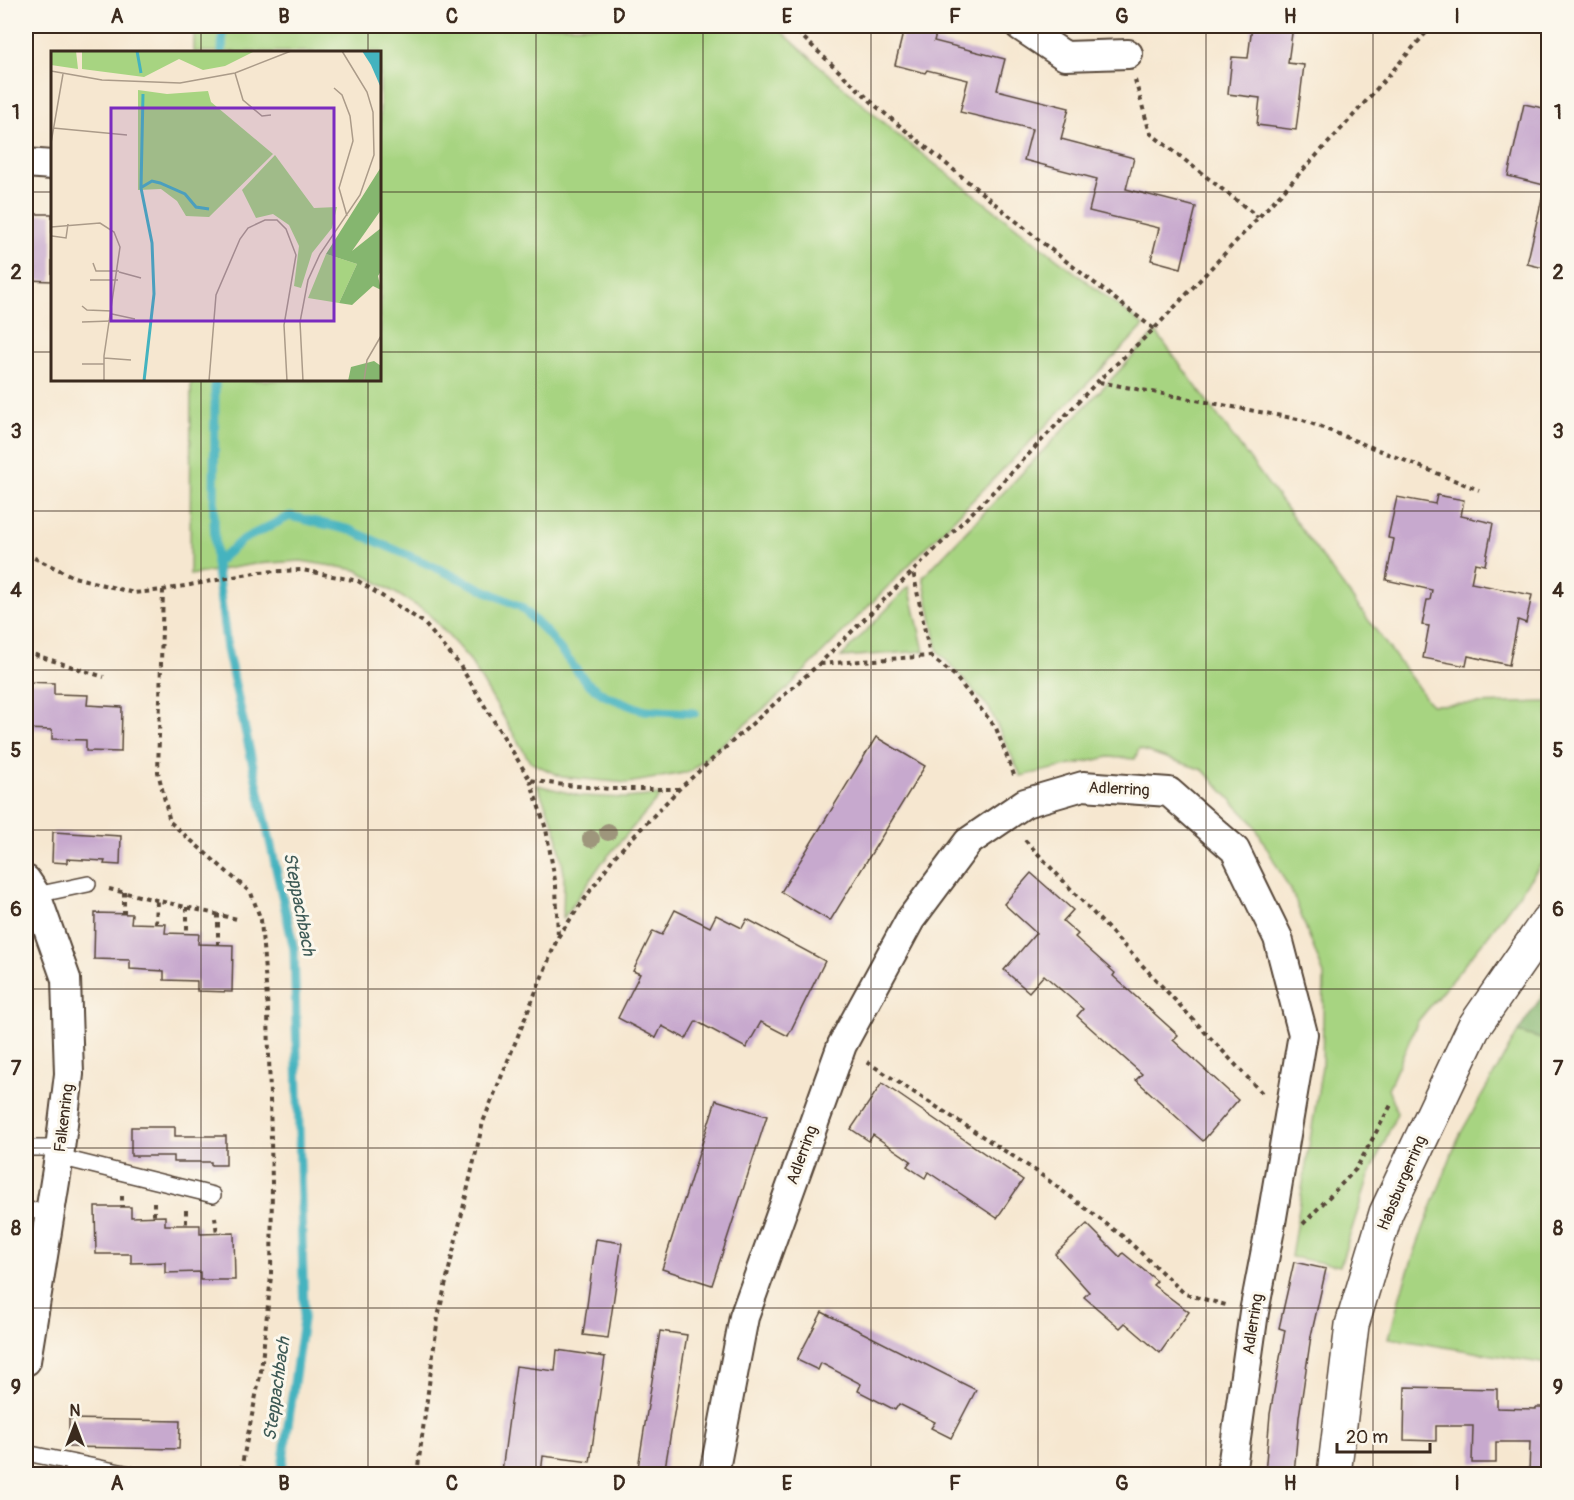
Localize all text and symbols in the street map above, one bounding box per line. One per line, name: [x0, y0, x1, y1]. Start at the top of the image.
text: A: [111, 4, 124, 29]
text: B: [278, 4, 290, 29]
text: C: [446, 4, 458, 29]
text: D: [613, 4, 626, 29]
text: E: [782, 4, 793, 29]
text: F: [949, 4, 961, 29]
text: G: [1115, 4, 1129, 29]
text: H: [1284, 4, 1297, 29]
text: I: [1454, 4, 1460, 29]
inset map: [51, 51, 381, 381]
text: 1: [12, 100, 20, 125]
text: 1: [1554, 100, 1562, 125]
text: 2: [10, 260, 22, 285]
text: 2: [1552, 260, 1564, 285]
text: 3: [10, 419, 22, 444]
text: 3: [1552, 419, 1564, 444]
text: 4: [10, 578, 22, 603]
text: 4: [1552, 578, 1564, 603]
text: 5: [11, 738, 22, 763]
text: 5: [1553, 738, 1564, 763]
street label: Adlerring: [1088, 777, 1150, 801]
water label: Steppachbach: [278, 851, 321, 959]
text: 6: [10, 897, 22, 922]
text: 6: [1552, 897, 1564, 922]
text: 7: [11, 1056, 22, 1081]
text: 7: [1553, 1056, 1564, 1081]
street label: Falkenring: [50, 1083, 78, 1153]
street label: Adlerring: [782, 1123, 822, 1187]
street label: Habsburgerring: [1373, 1132, 1431, 1234]
text: 8: [11, 1216, 21, 1241]
text: 8: [1553, 1216, 1563, 1241]
street label: Adlerring: [1238, 1292, 1268, 1356]
water label: Steppachbach: [258, 1334, 296, 1442]
text: 9: [11, 1375, 21, 1400]
text: 9: [1553, 1375, 1563, 1400]
north arrow: [45, 1395, 105, 1455]
text: N: [70, 1401, 81, 1421]
scale bar: [1337, 1416, 1430, 1454]
text: 20 m: [1346, 1426, 1388, 1449]
text: A: [111, 1471, 124, 1496]
text: B: [278, 1471, 290, 1496]
text: C: [446, 1471, 458, 1496]
text: D: [613, 1471, 626, 1496]
text: E: [782, 1471, 793, 1496]
text: F: [949, 1471, 961, 1496]
text: G: [1115, 1471, 1129, 1496]
text: H: [1284, 1471, 1297, 1496]
text: I: [1454, 1471, 1460, 1496]

